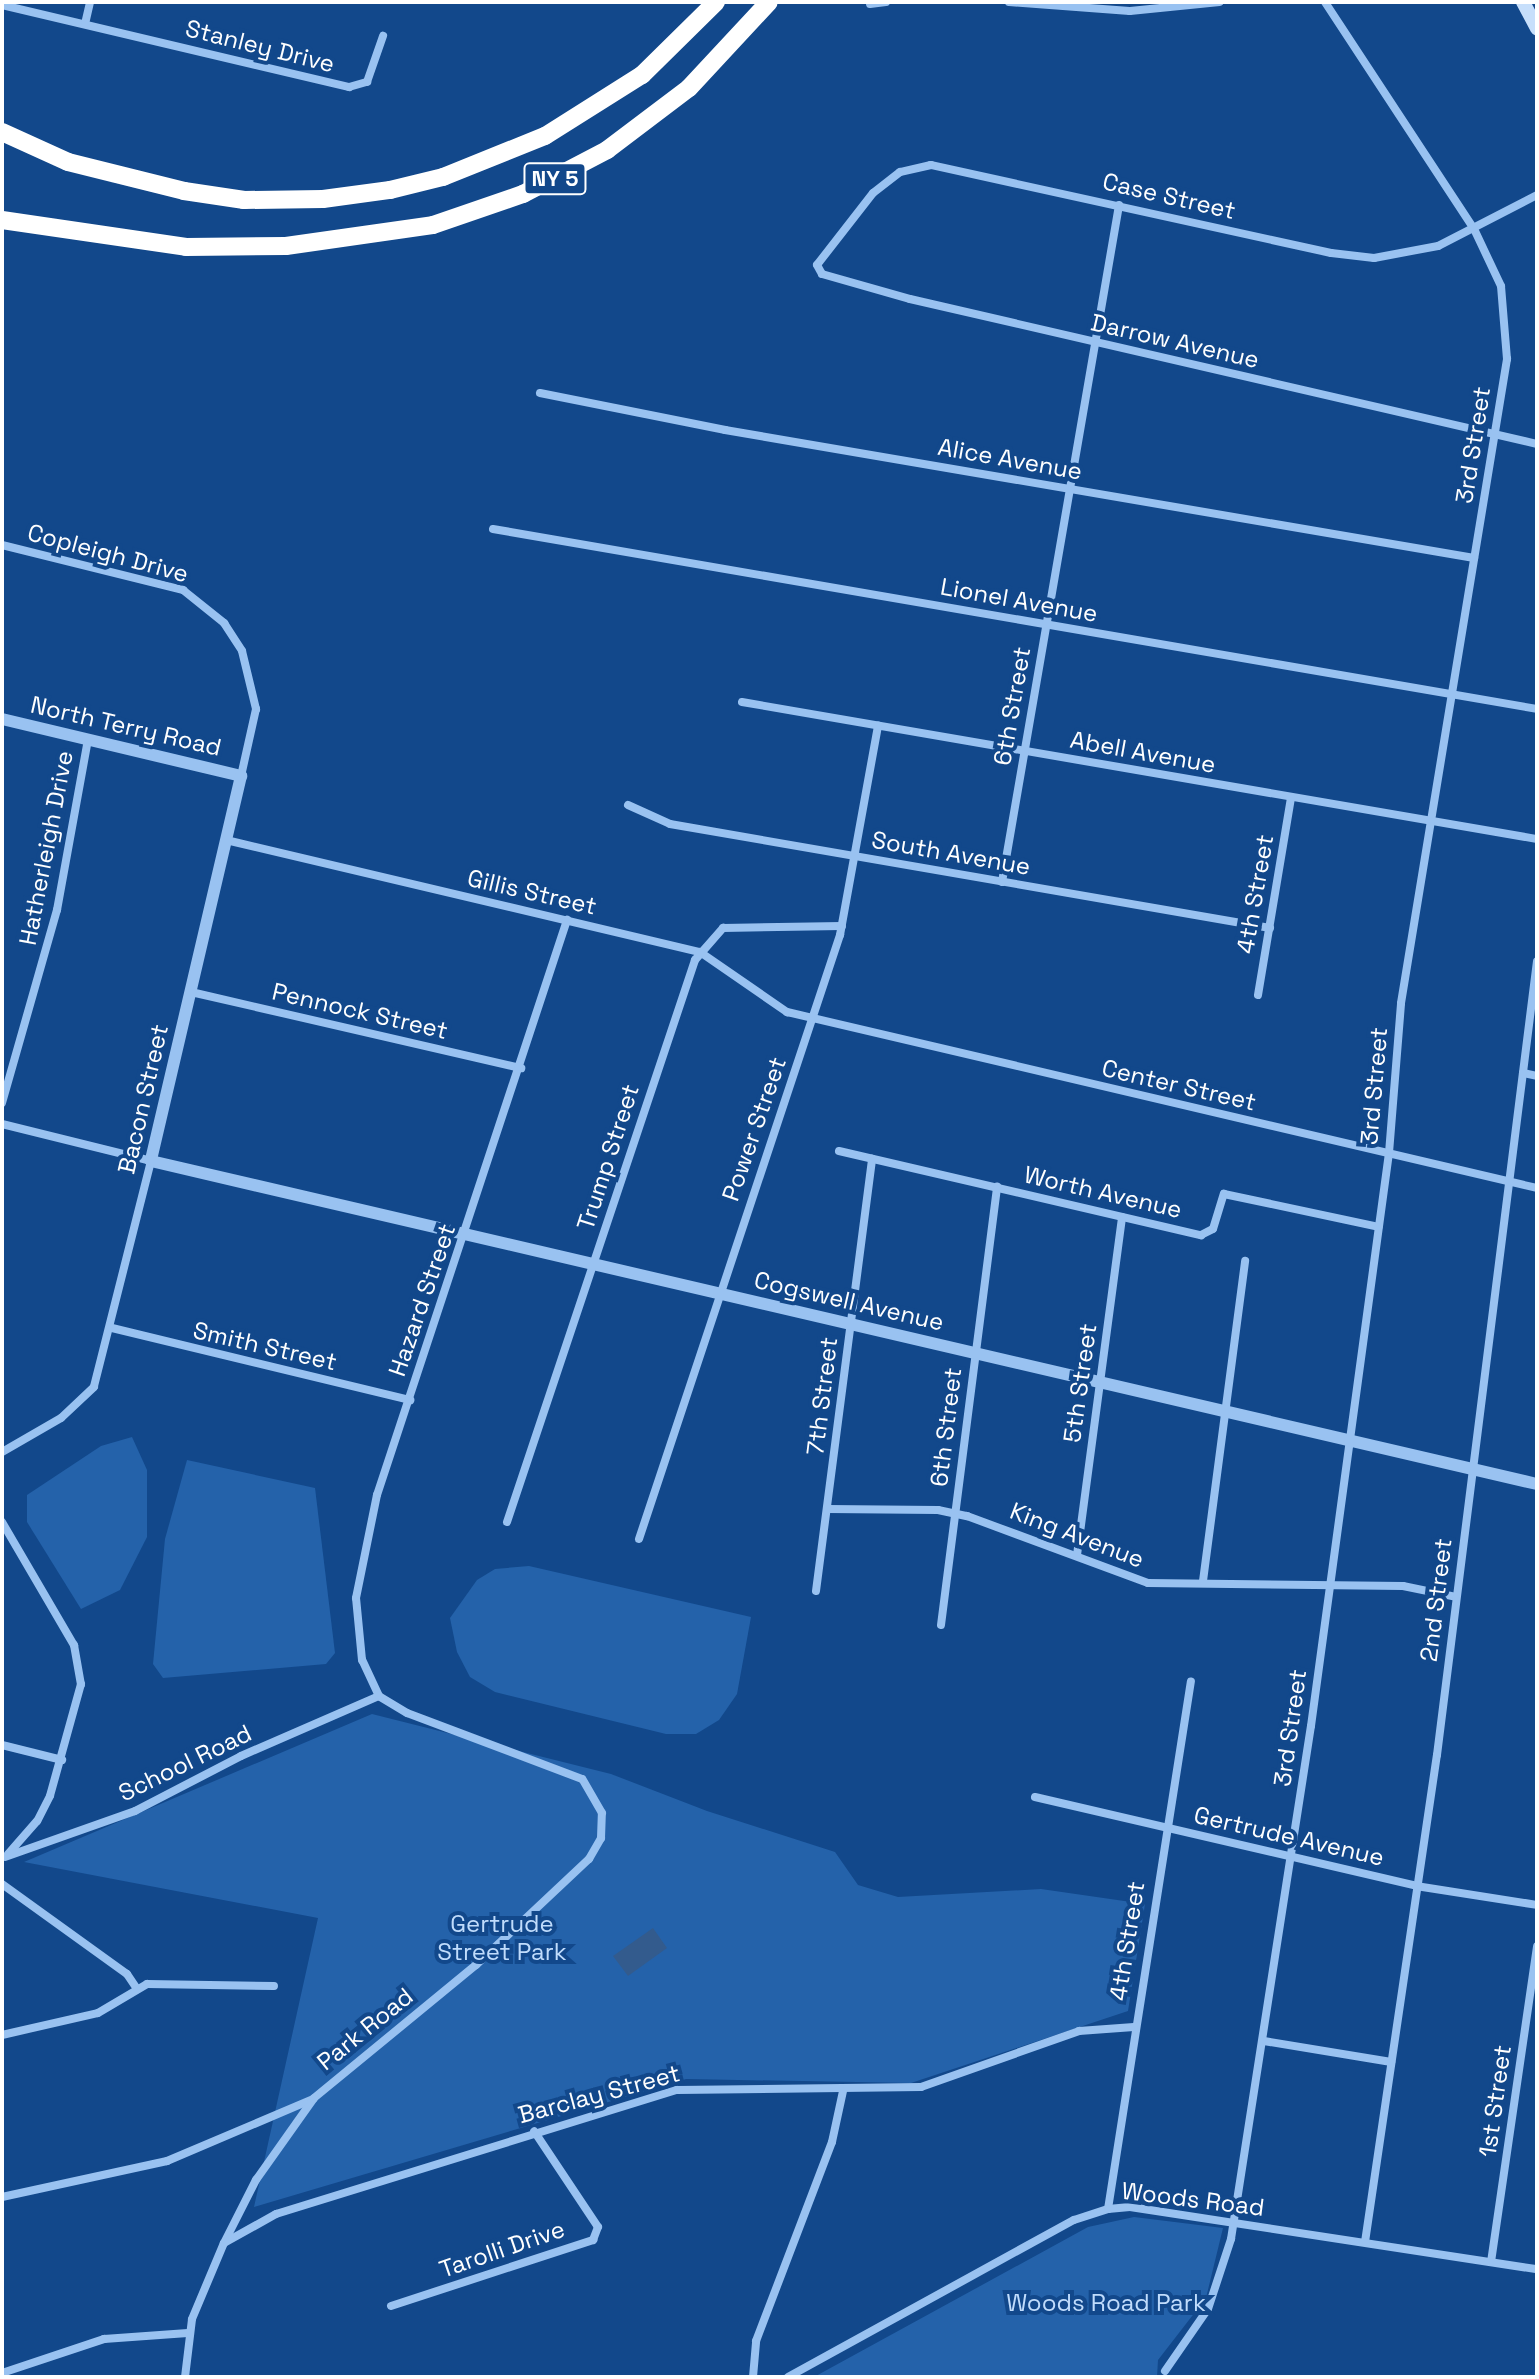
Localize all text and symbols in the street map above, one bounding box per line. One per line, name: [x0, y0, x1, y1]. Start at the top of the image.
street label: Stanley Drive: [182, 14, 338, 78]
road number: NY 5: [523, 161, 587, 197]
street label: Case Street: [1100, 167, 1238, 225]
street label: Darrow Avenue: [1088, 308, 1262, 374]
street label: 3rd Street: [1450, 384, 1496, 506]
street label: Alice Avenue: [935, 432, 1085, 486]
street label: Copleigh Drive: [24, 518, 192, 588]
street label: Lionel Avenue: [938, 572, 1100, 628]
street label: 6th Street: [987, 644, 1037, 768]
street label: North Terry Road: [28, 690, 224, 762]
street label: Abell Avenue: [1068, 725, 1218, 779]
street label: Hatherleigh Drive: [13, 748, 79, 948]
street label: South Avenue: [869, 825, 1033, 881]
street label: 4th Street: [1230, 832, 1280, 956]
street label: Gillis Street: [465, 863, 599, 921]
street label: Pennock Street: [269, 977, 451, 1045]
street label: Bacon Street: [112, 1021, 174, 1177]
street label: 3rd Street: [1355, 1026, 1393, 1146]
street label: Power Street: [716, 1053, 792, 1205]
street label: Center Street: [1099, 1053, 1259, 1117]
street label: Trump Street: [571, 1080, 645, 1234]
street label: Worth Avenue: [1021, 1160, 1185, 1224]
street label: Hazard Street: [382, 1220, 462, 1380]
street label: Cogswell Avenue: [751, 1265, 947, 1337]
street label: Smith Street: [190, 1315, 340, 1377]
street label: 5th Street: [1057, 1322, 1103, 1444]
street label: 7th Street: [800, 1335, 844, 1457]
street label: 6th Street: [924, 1366, 968, 1488]
street label: King Avenue: [1006, 1496, 1148, 1574]
street label: 2nd Street: [1414, 1537, 1458, 1663]
street label: 3rd Street: [1268, 1668, 1312, 1788]
street label: School Road: [114, 1718, 256, 1808]
street label: Gertrude Avenue: [1191, 1800, 1387, 1872]
street label: 4th Street: [1103, 1879, 1151, 2003]
park label: Gertrude Street Park: [437, 1910, 567, 1966]
street label: Park Road: [311, 1982, 419, 2076]
street label: 1st Street: [1473, 2043, 1517, 2159]
street label: Barclay Street: [515, 2059, 683, 2129]
street label: Woods Road: [1120, 2176, 1266, 2222]
street label: Tarolli Drive: [436, 2214, 568, 2284]
park label: Woods Road Park: [1006, 2289, 1206, 2317]

